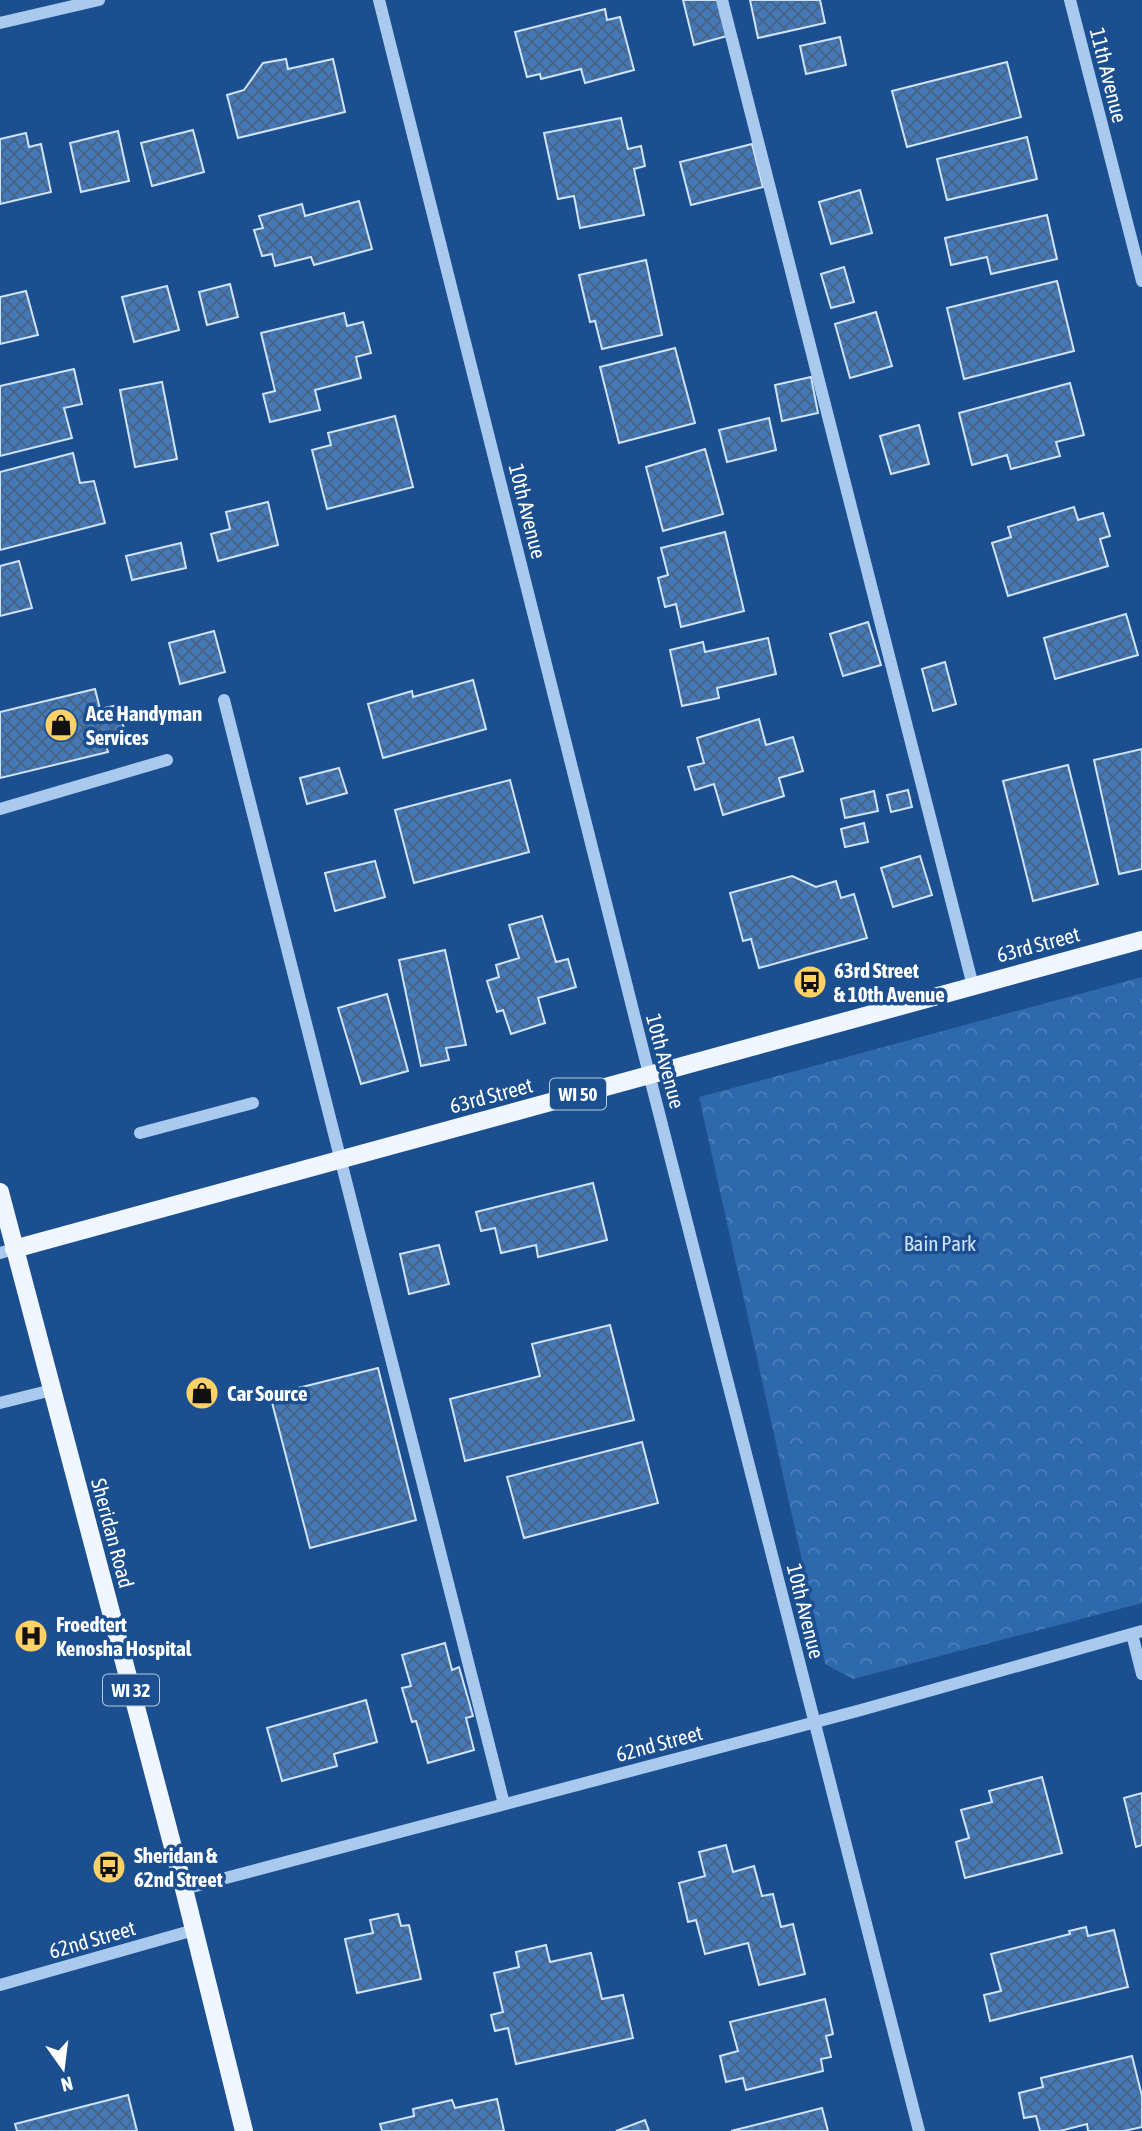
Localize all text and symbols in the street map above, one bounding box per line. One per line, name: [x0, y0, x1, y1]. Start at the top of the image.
street label: 11th Avenue: [1086, 25, 1132, 125]
street label: 10th Avenue: [505, 461, 551, 561]
place label: Ace Handyman Services: [85, 701, 202, 749]
shop icon: Ace Handyman Services: [42, 706, 80, 744]
street label: 63rd Street: [994, 921, 1082, 967]
place label: 63rd Street & 10th Avenue: [834, 958, 945, 1006]
bus stop icon: 63rd Street & 10th Avenue: [791, 963, 829, 1001]
street label: 10th Avenue: [642, 1011, 690, 1111]
street label: 63rd Street: [447, 1072, 535, 1118]
road number: WI 50: [550, 1078, 606, 1110]
park label: Bain Park: [904, 1231, 976, 1255]
shop icon: Car Source: [183, 1374, 221, 1412]
place label: Car Source: [227, 1381, 308, 1405]
street label: Sheridan Road: [87, 1476, 139, 1590]
street label: 10th Avenue: [783, 1561, 829, 1661]
place label: Froedtert Kenosha Hospital: [56, 1612, 192, 1660]
hospital icon: Froedtert Kenosha Hospital: [12, 1617, 50, 1655]
road number: WI 32: [103, 1674, 159, 1706]
street label: 62nd Street: [613, 1720, 705, 1766]
place label: Sheridan & 62nd Street: [134, 1843, 223, 1891]
bus stop icon: Sheridan & 62nd Street: [90, 1848, 128, 1886]
street label: 62nd Street: [46, 1915, 138, 1963]
north arrow: [28, 2033, 98, 2103]
text: N: [59, 2072, 75, 2097]

